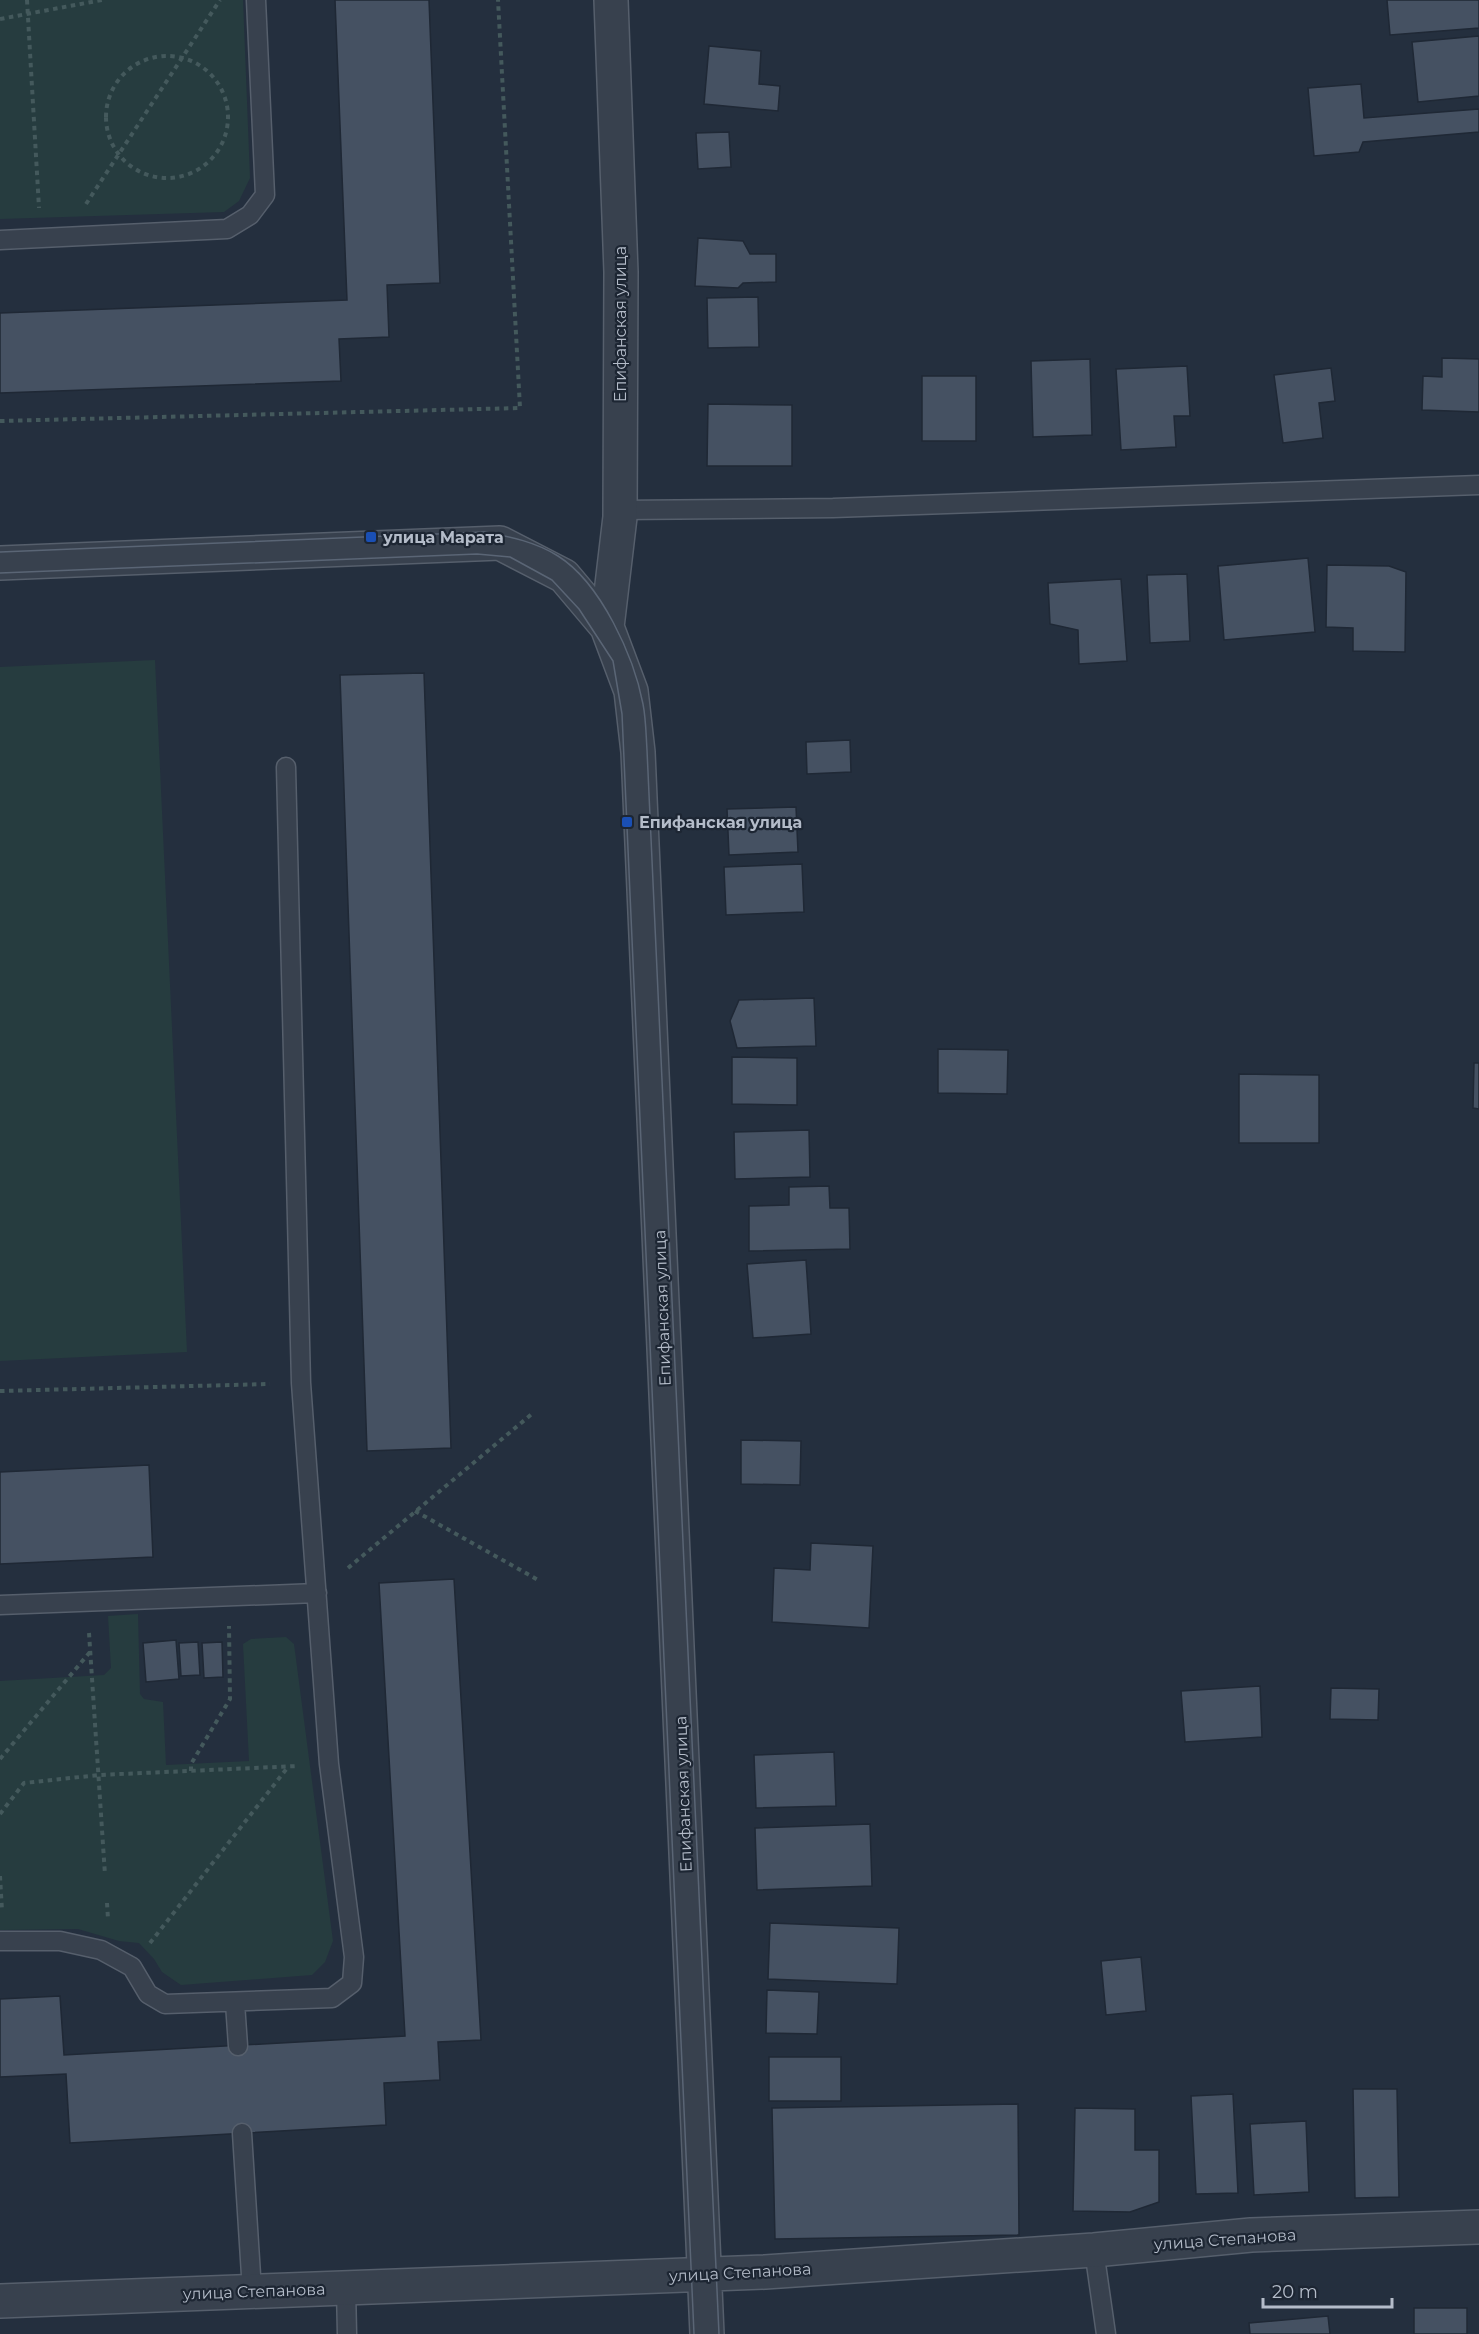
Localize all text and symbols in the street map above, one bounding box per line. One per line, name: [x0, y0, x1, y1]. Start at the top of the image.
street label: Епифанская улица: [611, 246, 630, 402]
place label: улица Марата: [382, 528, 504, 547]
marker: улица Марата: [364, 530, 378, 544]
place label: Епифанская улица: [639, 813, 802, 832]
marker: Епифанская улица: [620, 815, 634, 829]
street label: Епифанская улица: [650, 1230, 675, 1386]
street label: Епифанская улица: [671, 1716, 696, 1872]
street label: улица Степанова: [1152, 2225, 1297, 2254]
street label: улица Степанова: [667, 2259, 812, 2286]
scale bar: [1263, 2271, 1392, 2309]
street label: улица Степанова: [181, 2280, 326, 2304]
text: 20 m: [1272, 2281, 1318, 2303]

